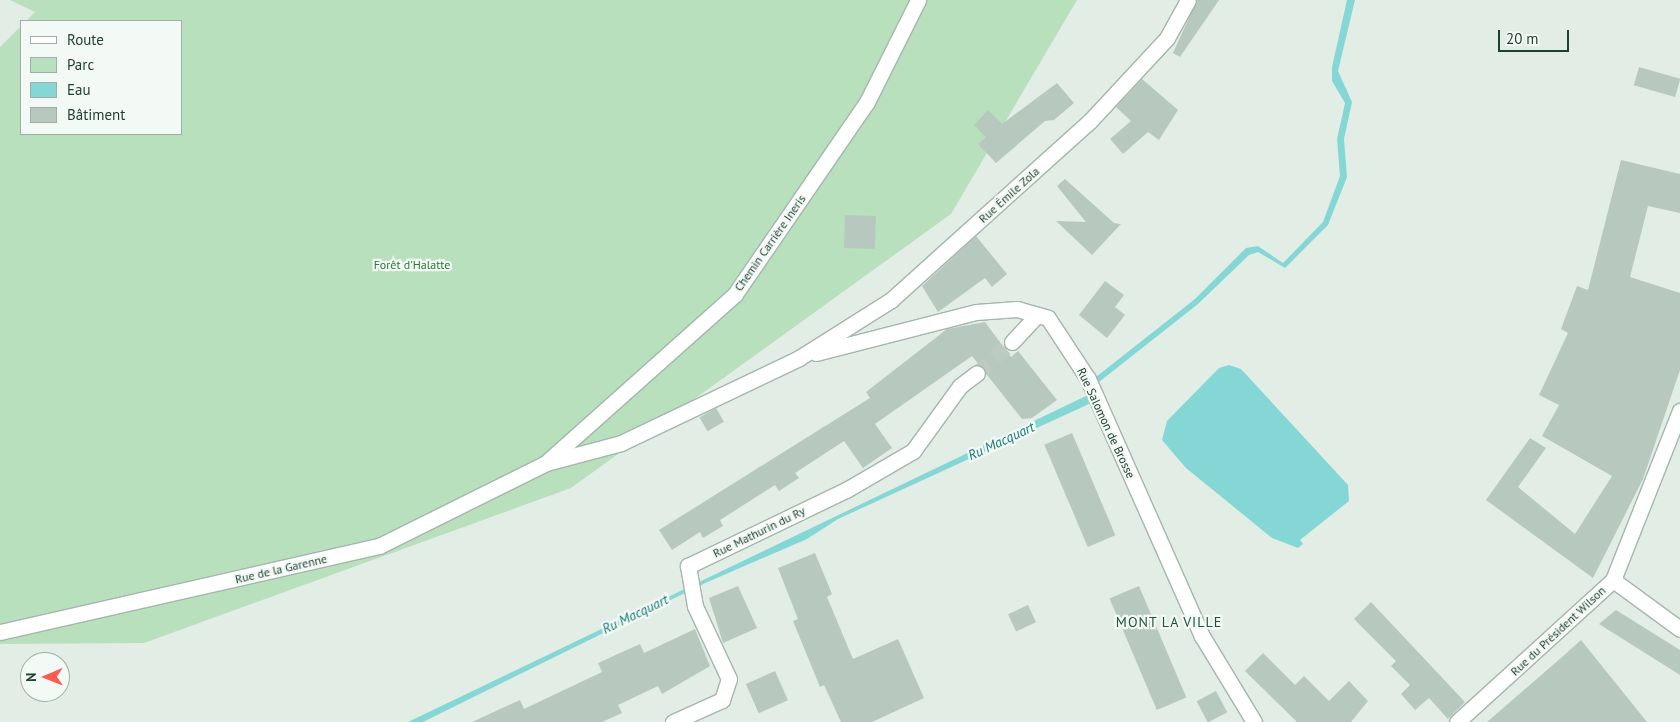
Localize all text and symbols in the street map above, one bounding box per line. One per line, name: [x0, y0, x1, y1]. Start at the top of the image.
legend: [20, 20, 182, 135]
scale bar: [1500, 20, 1571, 52]
text: 20 m: [1506, 29, 1539, 48]
text: Route: [67, 30, 104, 49]
text: Parc: [67, 55, 94, 74]
text: Eau: [67, 80, 91, 99]
text: Bâtiment: [67, 105, 125, 124]
street label: Rue Émile Zola: [976, 164, 1042, 226]
street label: Chemin Carrière Ineris: [731, 192, 809, 294]
park label: Forêt d'Halatte: [374, 258, 450, 272]
street label: Rue Salomon de Brosse: [1074, 365, 1138, 481]
water label: Ru Macquart: [965, 418, 1037, 464]
street label: Rue Mathurin du Ry: [711, 503, 807, 561]
street label: Rue de la Garenne: [234, 551, 328, 587]
street label: Rue du Président Wilson: [1507, 583, 1609, 679]
water label: Ru Macquart: [599, 591, 671, 637]
district label: MONT LA VILLE: [1113, 614, 1225, 630]
north arrow: [20, 652, 70, 702]
text: N: [22, 672, 40, 682]

